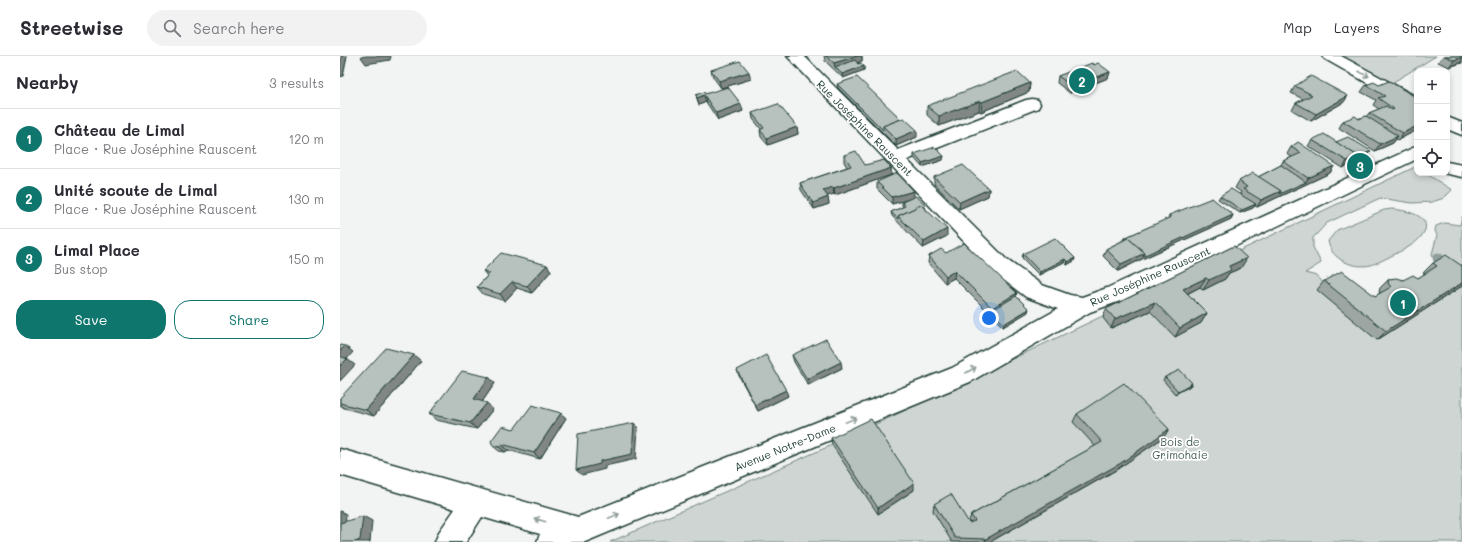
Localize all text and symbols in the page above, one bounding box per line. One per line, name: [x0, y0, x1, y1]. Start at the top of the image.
search box: [147, 10, 427, 46]
text: Streetwise: [20, 15, 123, 40]
icon: search: [161, 17, 183, 39]
text: Search here: [193, 18, 285, 38]
text: Map: [1283, 18, 1312, 37]
text: Layers: [1334, 18, 1380, 37]
text: Share: [1402, 18, 1442, 37]
pin: 2: [1069, 66, 1095, 96]
map controls: [1414, 68, 1450, 176]
button: +: [1414, 68, 1450, 104]
text: Nearby: [16, 71, 78, 93]
one-way arrow: [1358, 71, 1370, 78]
text: 3 results: [269, 74, 324, 91]
street label: Rue Joséphine Rauscent: [814, 77, 917, 180]
button: −: [1414, 104, 1450, 140]
text: Château de Limal: [54, 120, 185, 140]
text: 1: [26, 130, 32, 147]
text: 120 m: [288, 130, 324, 147]
text: Place · Rue Joséphine Rauscent: [54, 140, 257, 157]
button: locate: [1414, 140, 1450, 176]
pin: 3: [1347, 151, 1373, 181]
text: Unité scoute de Limal: [54, 180, 217, 200]
text: 2: [25, 190, 33, 207]
text: 130 m: [288, 190, 324, 207]
text: Place · Rue Joséphine Rauscent: [54, 200, 257, 217]
text: Limal Place: [54, 240, 140, 260]
street label: Rue Joséphine Rauscent: [1087, 243, 1213, 309]
text: 3: [25, 250, 33, 267]
text: 150 m: [288, 250, 324, 267]
text: Bus stop: [54, 260, 107, 277]
pin: 1: [1390, 288, 1416, 318]
button: Save: [16, 300, 166, 339]
button: Share: [174, 300, 324, 339]
your location: [979, 308, 999, 328]
one-way arrow: [965, 365, 977, 373]
one-way arrow: [844, 415, 856, 423]
street label: Avenue Notre-Dame: [732, 420, 838, 474]
park label: Bois de Grimohaie: [1152, 434, 1208, 462]
one-way arrow: [607, 512, 619, 519]
one-way arrow: [534, 516, 547, 523]

